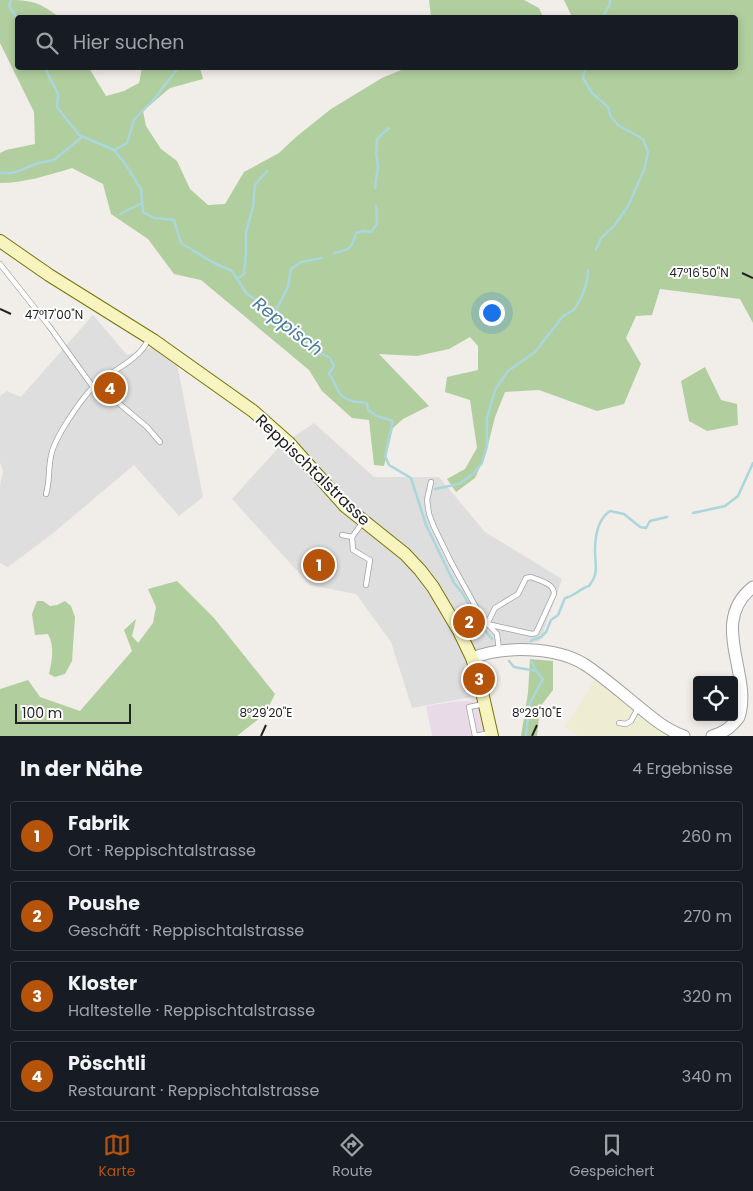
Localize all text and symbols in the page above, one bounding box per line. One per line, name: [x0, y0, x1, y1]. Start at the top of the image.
search box: [15, 15, 738, 70]
icon: search: [33, 29, 61, 57]
text: Hier suchen: [73, 29, 184, 56]
text: 47°16'50"N: [669, 264, 729, 281]
water label: Reppisch: [248, 291, 328, 361]
your location: [479, 300, 505, 326]
text: 47°17'00"N: [25, 306, 83, 323]
pin: 4: [94, 369, 126, 407]
street label: Reppischtalstrasse: [250, 409, 376, 531]
pin: 1: [303, 546, 335, 584]
pin: 2: [453, 603, 485, 641]
pin: 3: [463, 660, 495, 698]
map controls: [693, 676, 738, 721]
button: locate: [693, 676, 738, 721]
scale bar: [15, 701, 131, 724]
text: 100 m: [22, 703, 62, 723]
text: 8°29'20"E: [240, 704, 292, 721]
text: 8°29'10"E: [512, 704, 562, 721]
text: In der Nähe: [20, 754, 143, 783]
text: 4 Ergebnisse: [632, 757, 733, 780]
text: Fabrik: [68, 810, 130, 837]
text: 1: [34, 825, 40, 848]
text: 260 m: [682, 825, 732, 848]
text: Ort · Reppischtalstrasse: [68, 839, 256, 862]
text: Poushe: [68, 890, 140, 917]
text: 2: [32, 905, 42, 928]
text: 270 m: [683, 905, 732, 928]
text: Geschäft · Reppischtalstrasse: [68, 919, 304, 942]
text: Kloster: [68, 970, 137, 997]
text: 3: [32, 985, 42, 1008]
text: 320 m: [683, 985, 732, 1008]
text: Haltestelle · Reppischtalstrasse: [68, 999, 315, 1022]
text: Pöschtli: [68, 1050, 146, 1077]
text: 4: [32, 1065, 42, 1088]
text: 340 m: [682, 1065, 732, 1088]
text: Restaurant · Reppischtalstrasse: [68, 1079, 319, 1102]
tab: Karte: [98, 1131, 135, 1182]
tab: Route: [332, 1131, 373, 1182]
tab: Gespeichert: [570, 1131, 654, 1182]

